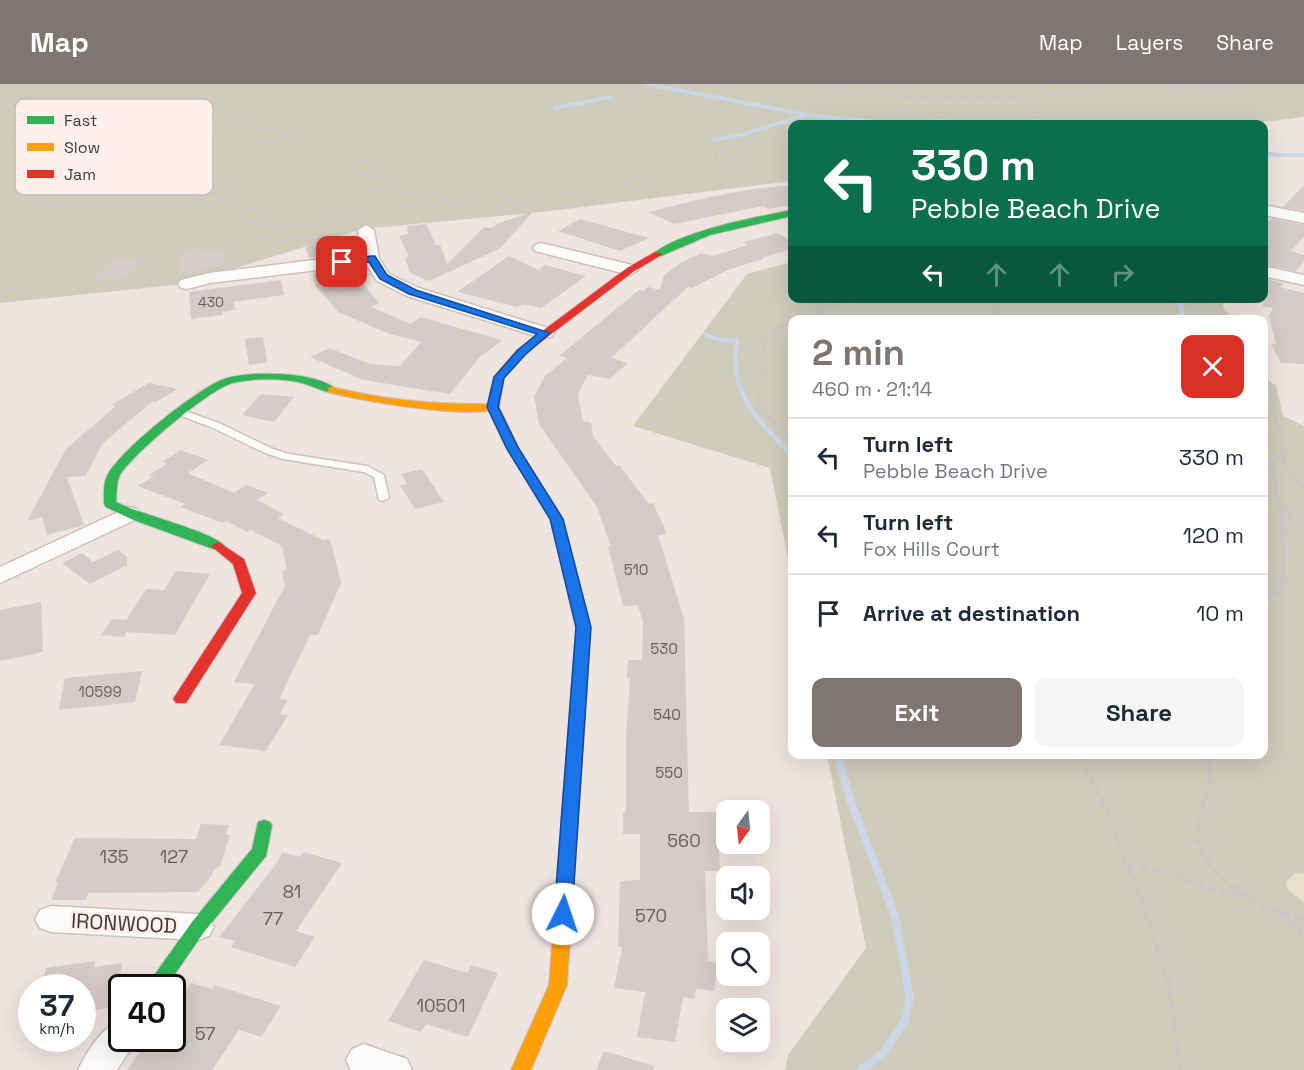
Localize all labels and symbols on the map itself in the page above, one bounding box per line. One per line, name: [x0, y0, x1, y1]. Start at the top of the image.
legend: [15, 99, 213, 195]
text: Fast: [64, 110, 97, 131]
text: Slow: [64, 137, 100, 158]
text: Jam: [64, 164, 96, 185]
pin: [316, 236, 367, 287]
house number: 430: [198, 293, 224, 311]
house number: 510: [624, 560, 648, 579]
house number: 530: [650, 639, 678, 658]
house number: 10599: [78, 682, 122, 701]
house number: 540: [653, 705, 681, 724]
house number: 550: [655, 763, 683, 782]
north arrow: [716, 800, 770, 854]
house number: 560: [667, 829, 701, 852]
house number: 135: [99, 845, 129, 868]
house number: 127: [160, 845, 188, 868]
house number: 81: [283, 880, 301, 903]
position arrow: [531, 882, 595, 946]
house number: 570: [635, 904, 667, 927]
street label: IRONWOOD: [70, 907, 178, 939]
house number: 77: [263, 907, 283, 930]
speed limit sign: 40: [108, 974, 186, 1052]
house number: 10501: [417, 994, 465, 1017]
house number: 57: [195, 1022, 215, 1045]

